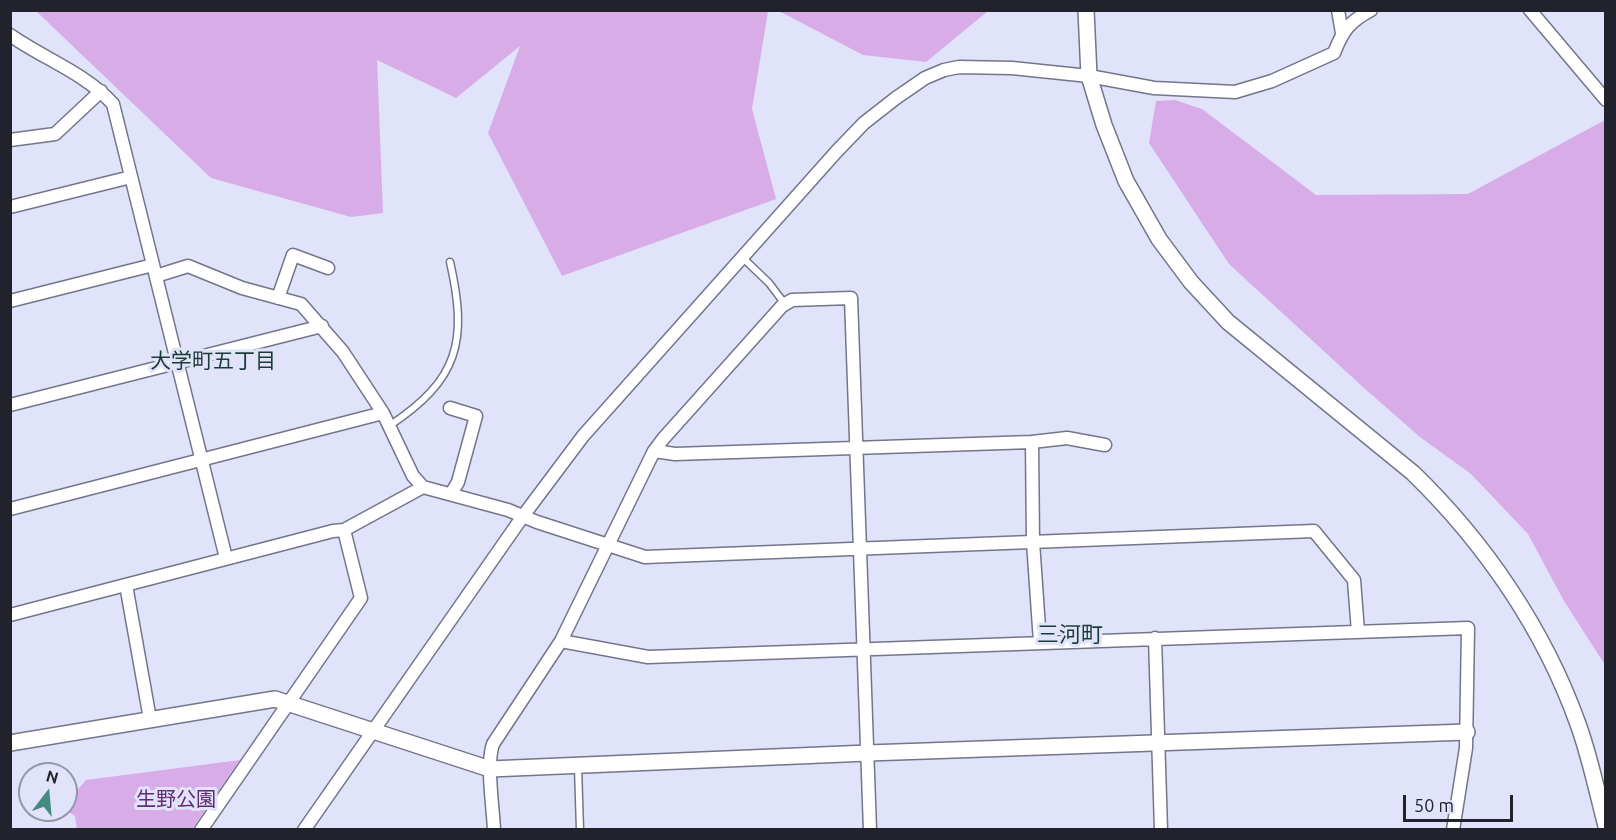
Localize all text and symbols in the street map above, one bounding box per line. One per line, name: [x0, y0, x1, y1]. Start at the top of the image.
district label: 大学町五丁目: [150, 348, 276, 374]
district label: 三河町: [1037, 622, 1103, 648]
north arrow: [18, 762, 78, 822]
text: N: [44, 766, 61, 787]
scale bar: [1406, 783, 1516, 821]
park label: 生野公園: [136, 787, 216, 811]
text: 50 m: [1414, 795, 1454, 815]

